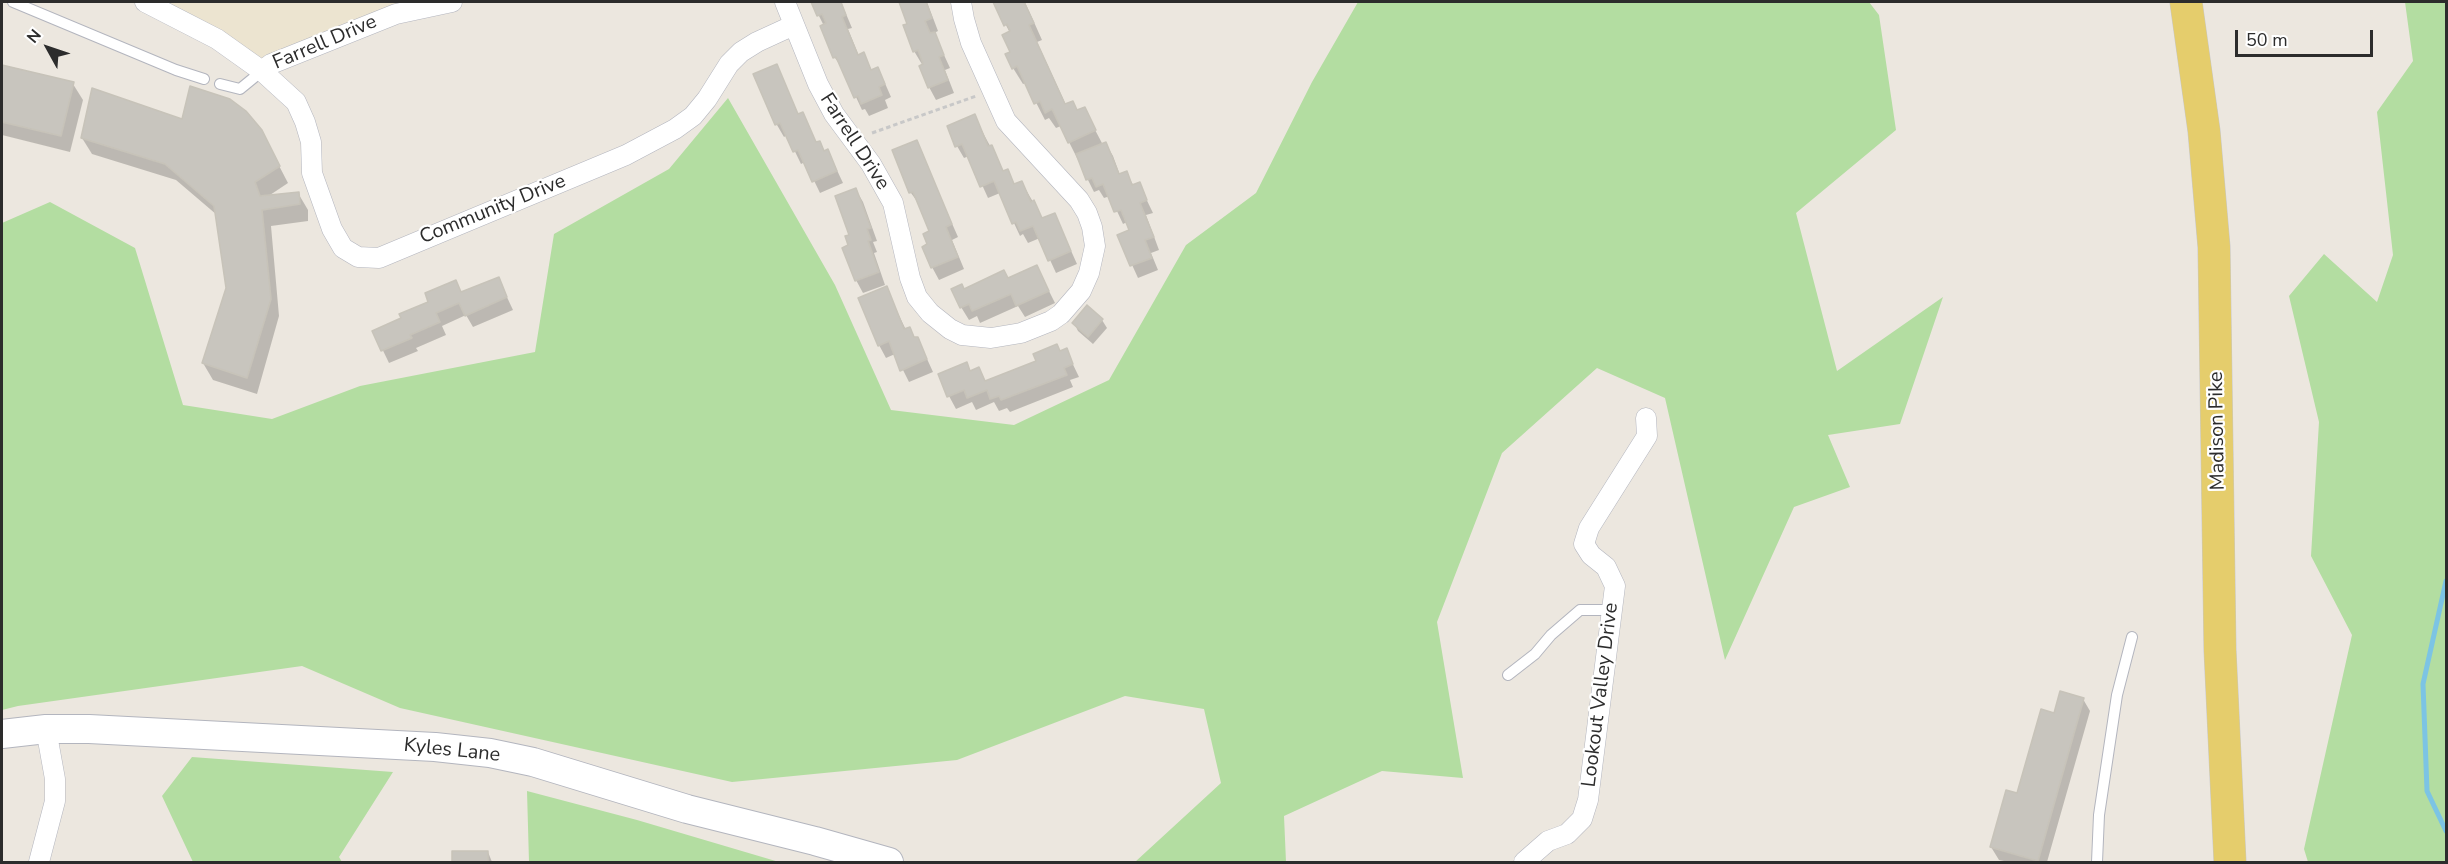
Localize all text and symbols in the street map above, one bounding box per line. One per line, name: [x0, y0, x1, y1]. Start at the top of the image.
street label: Farrell Drive: [269, 10, 381, 76]
north arrow: [18, 18, 78, 78]
scale bar: [2238, 18, 2376, 56]
text: N: [22, 25, 46, 48]
text: 50 m: [2246, 28, 2288, 52]
street label: Farrell Drive: [814, 89, 894, 195]
street label: Community Drive: [416, 170, 570, 250]
street label: Madison Pike: [2205, 371, 2231, 491]
street label: Lookout Valley Drive: [1578, 601, 1624, 789]
street label: Kyles Lane: [403, 734, 501, 768]

